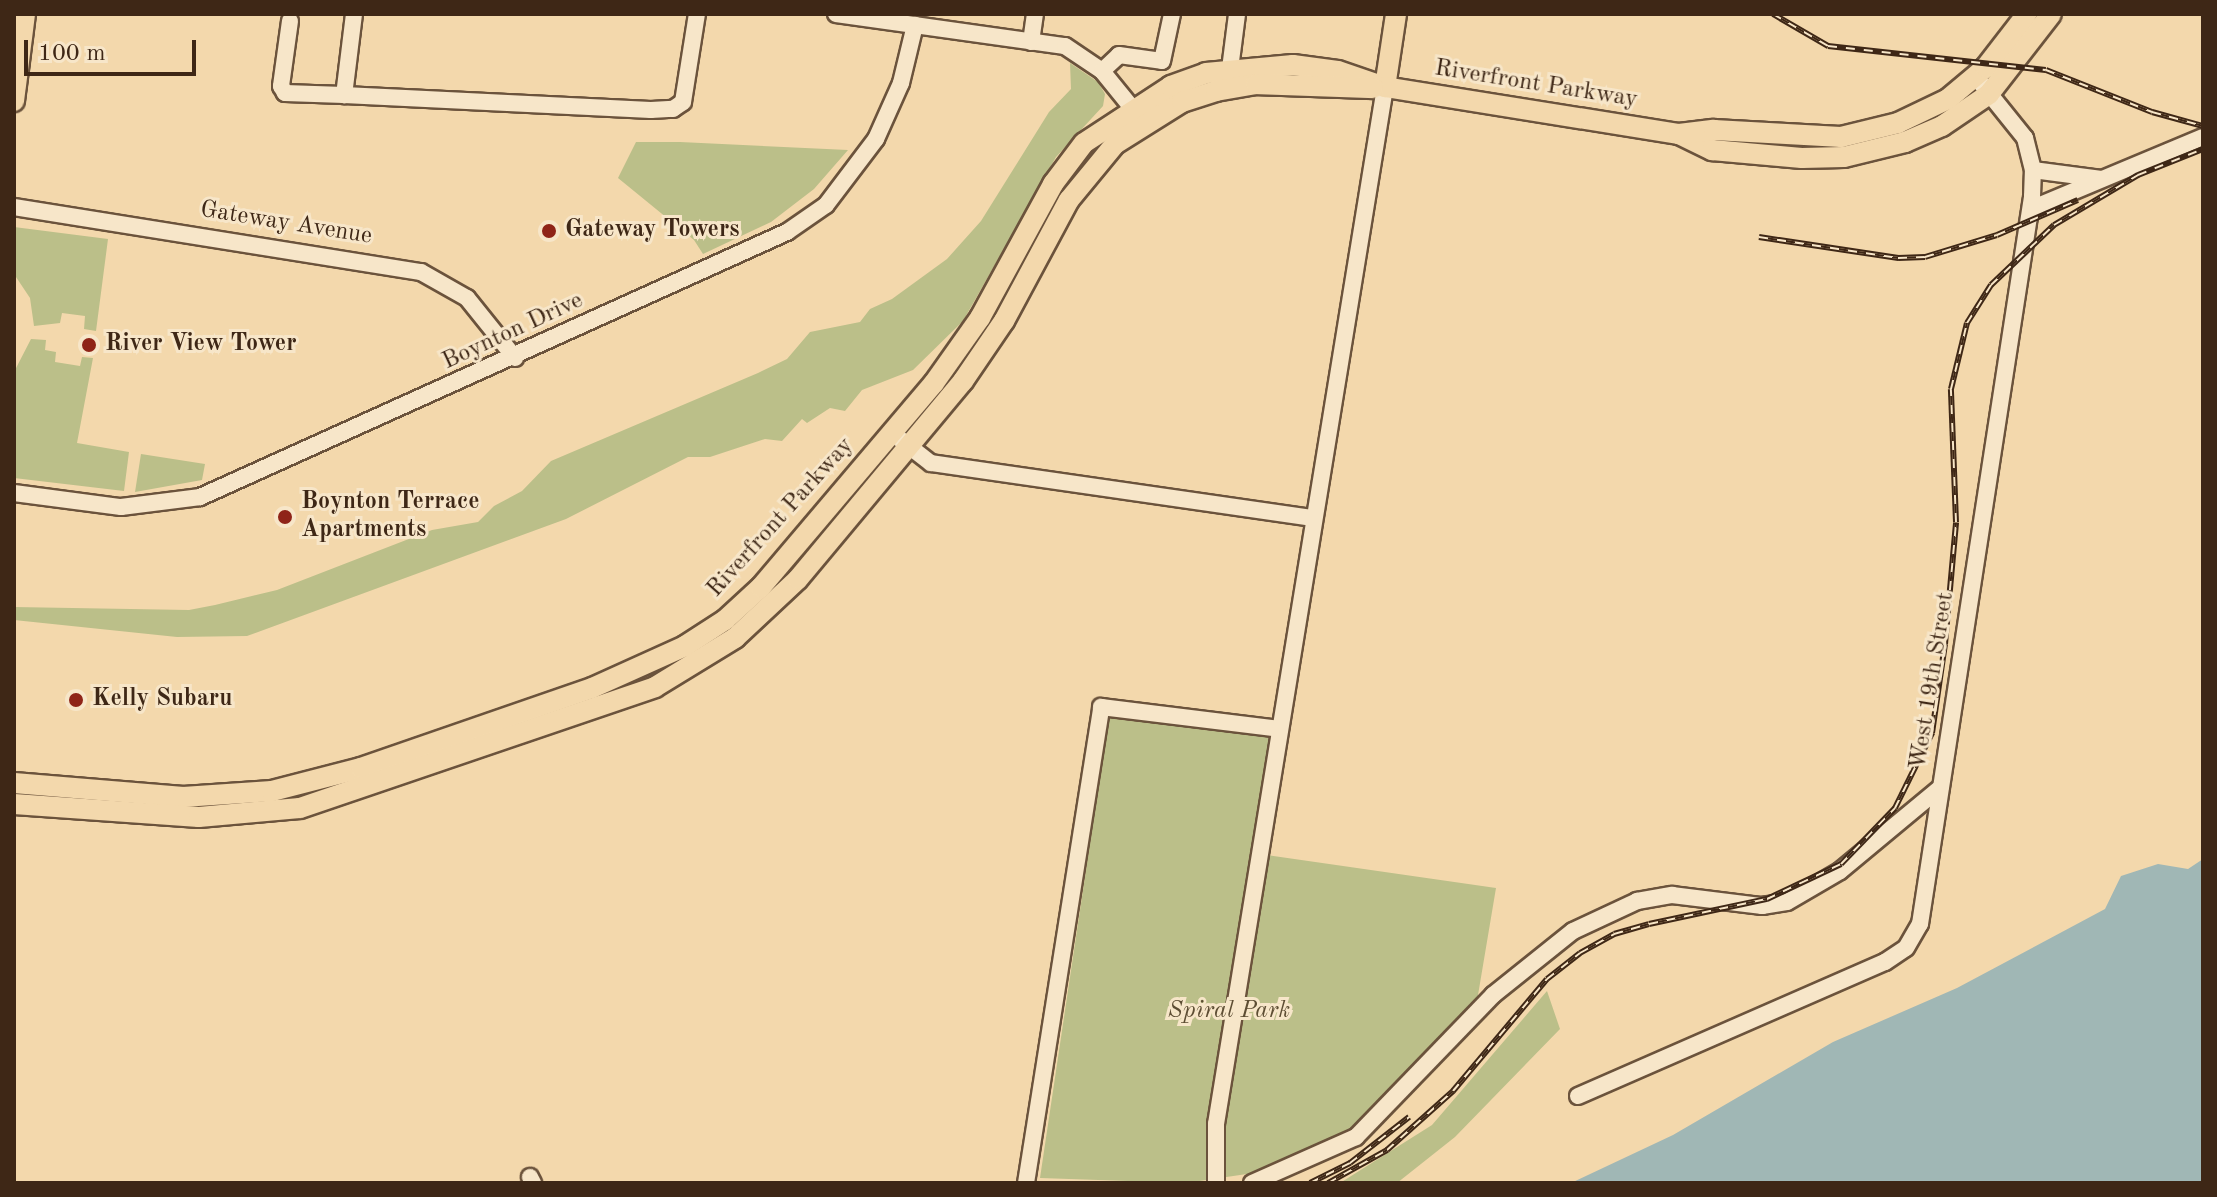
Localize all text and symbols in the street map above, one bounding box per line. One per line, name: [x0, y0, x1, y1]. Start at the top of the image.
scale bar: [28, 24, 200, 74]
text: 100 m: [38, 42, 106, 66]
street label: Riverfront Parkway: [1432, 55, 1640, 115]
street label: Gateway Avenue: [198, 196, 374, 252]
place label: Gateway Towers: [565, 217, 740, 245]
marker: Gateway Towers: [540, 222, 558, 240]
street label: Boynton Drive: [438, 287, 588, 377]
place label: River View Tower: [105, 331, 297, 359]
marker: River View Tower: [80, 336, 98, 354]
street label: Riverfront Parkway: [702, 432, 860, 604]
place label: Boynton Terrace Apartments: [301, 489, 480, 545]
marker: Boynton Terrace Apartments: [276, 508, 294, 526]
street label: West 19th Street: [1905, 590, 1961, 772]
place label: Kelly Subaru: [92, 686, 232, 714]
marker: Kelly Subaru: [67, 691, 85, 709]
park label: Spiral Park: [1168, 998, 1290, 1026]

